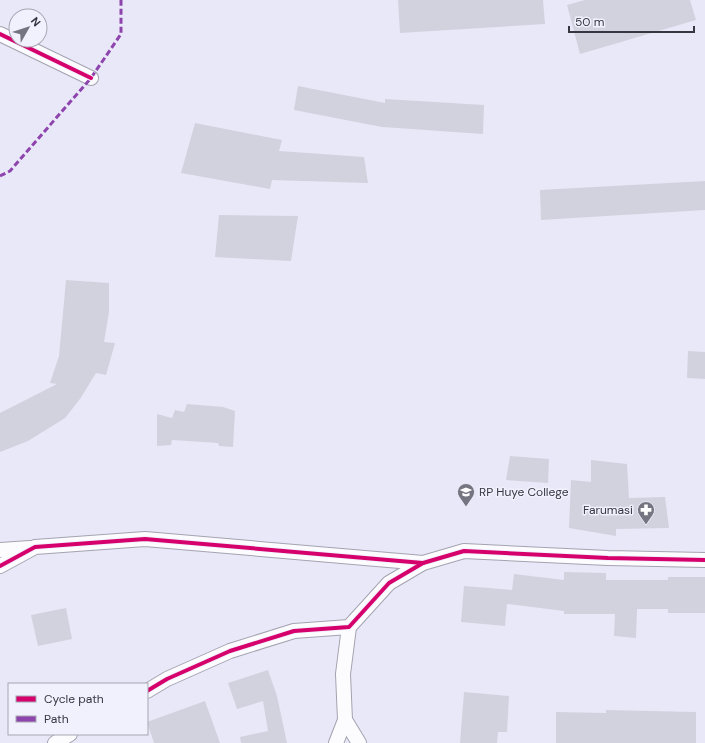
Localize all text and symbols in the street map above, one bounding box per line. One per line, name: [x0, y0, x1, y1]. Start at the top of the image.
north arrow: [8, 8, 48, 48]
scale bar: [569, 8, 694, 34]
text: N: [28, 14, 44, 29]
text: 50 m: [575, 14, 604, 30]
school or university icon: RP Huye College: [456, 482, 476, 507]
place label: RP Huye College: [479, 484, 569, 500]
pharmacy icon: Farumasi: [636, 500, 656, 525]
place label: Farumasi: [583, 502, 633, 518]
legend: [8, 683, 148, 735]
text: Cycle path: [44, 691, 104, 707]
text: Path: [44, 711, 69, 727]

